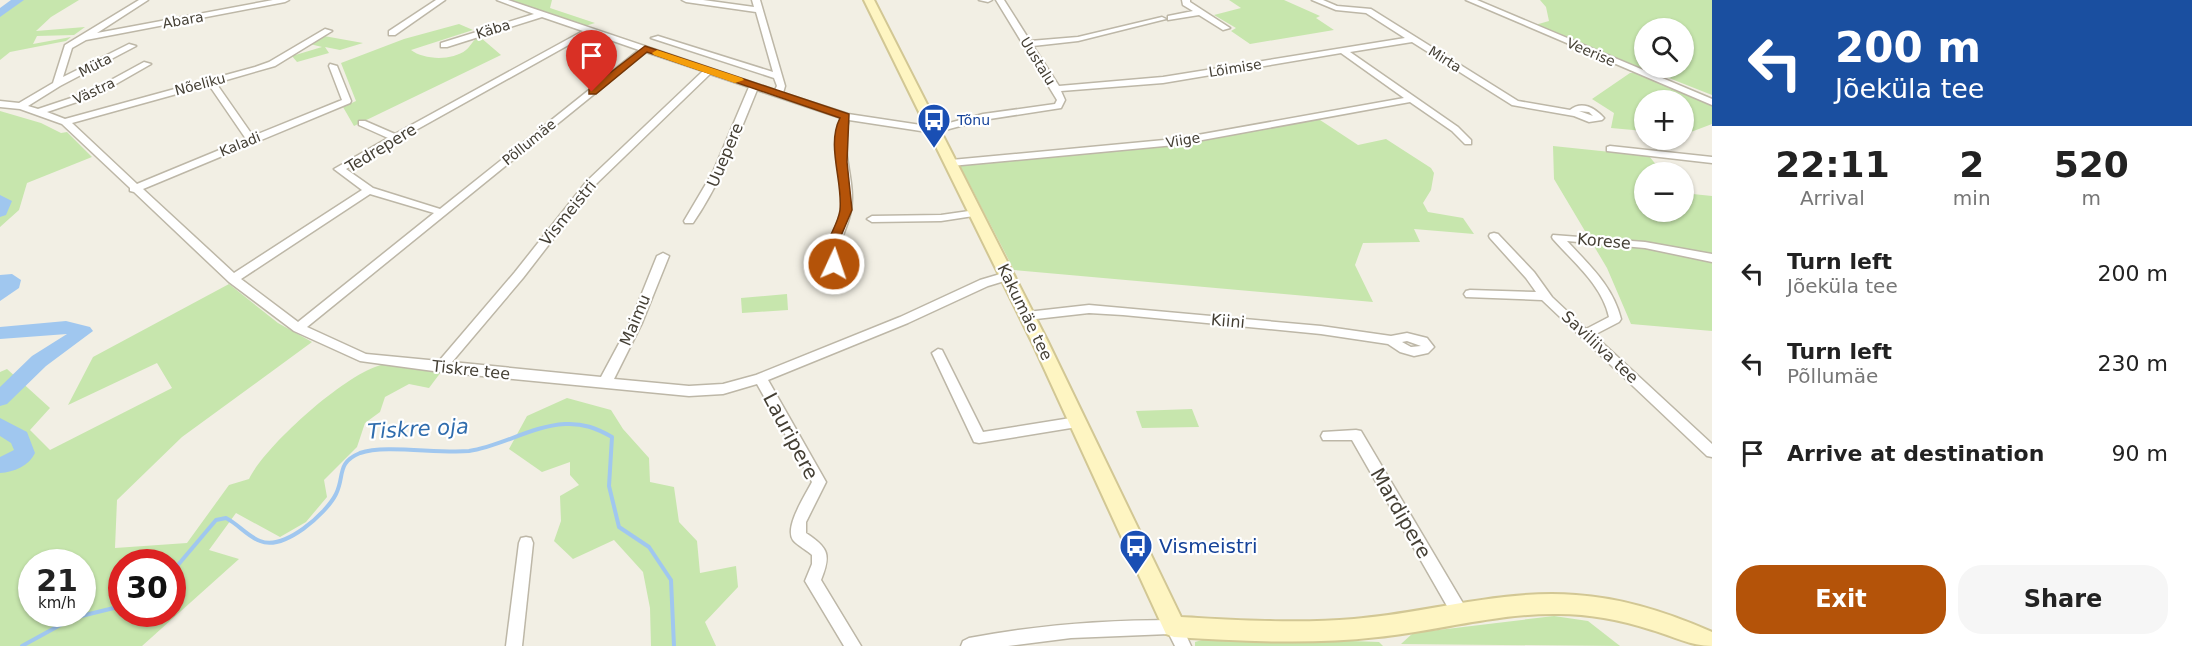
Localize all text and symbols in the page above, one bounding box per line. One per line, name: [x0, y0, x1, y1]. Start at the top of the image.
street label: Abara: [161, 9, 205, 31]
street label: Käba: [474, 16, 512, 42]
map controls: [1634, 18, 1694, 222]
button: search: [1634, 18, 1694, 78]
text: 200 m: [1835, 23, 1981, 72]
icon: left: [1736, 24, 1814, 102]
pin: [566, 30, 617, 92]
street label: Uustalu: [1017, 34, 1059, 88]
street label: Veerise: [1564, 35, 1618, 69]
icon: arrive: [575, 39, 608, 72]
street label: Mirta: [1426, 43, 1464, 75]
street label: Müta: [76, 50, 114, 80]
street label: Lõimise: [1207, 56, 1263, 80]
street label: Nõeliku: [173, 70, 227, 98]
text: Jõeküla tee: [1835, 73, 1984, 104]
street label: Västra: [71, 74, 117, 108]
button: +: [1634, 90, 1694, 150]
bus stop icon: Tõnu: [916, 102, 952, 149]
place label: Tõnu: [956, 112, 990, 128]
street label: Põllumäe: [499, 116, 559, 168]
street label: Tedrepere: [341, 119, 420, 177]
street label: Uuepere: [703, 120, 747, 190]
street label: Kaladi: [217, 129, 263, 159]
street label: Viige: [1165, 129, 1201, 151]
text: 22:11: [1775, 144, 1890, 185]
text: 2: [1959, 144, 1984, 185]
text: 520: [2054, 144, 2129, 185]
button: −: [1634, 162, 1694, 222]
street label: Vismeistri: [536, 176, 600, 250]
text: Arrival: [1800, 186, 1865, 210]
text: min: [1953, 186, 1991, 210]
text: m: [2082, 186, 2101, 210]
street label: Korese: [1576, 229, 1632, 253]
position arrow: [802, 232, 866, 296]
text: Turn left: [1787, 249, 1892, 274]
icon: left: [1736, 257, 1769, 290]
street label: Kakumäe tee: [993, 261, 1057, 363]
text: 200 m: [2098, 261, 2168, 286]
text: Jõeküla tee: [1787, 274, 1898, 298]
street label: Maimu: [616, 292, 654, 348]
street label: Saviliiva tee: [1558, 307, 1642, 387]
street label: Kiini: [1210, 310, 1246, 332]
text: Turn left: [1787, 339, 1892, 364]
icon: left: [1736, 347, 1769, 380]
text: 230 m: [2098, 351, 2168, 376]
street label: Tiskre tee: [430, 356, 511, 384]
text: Põllumäe: [1787, 364, 1878, 388]
street label: Lauripere: [758, 388, 824, 484]
water label: Tiskre oja: [367, 414, 469, 444]
icon: arrive: [1736, 437, 1769, 470]
text: Arrive at destination: [1787, 441, 2044, 466]
text: 90 m: [2112, 441, 2168, 466]
street label: Mardipere: [1365, 463, 1437, 563]
bus stop icon: Vismeistri: [1118, 528, 1154, 575]
place label: Vismeistri: [1159, 534, 1258, 558]
speed limit sign: 30: [108, 549, 186, 627]
text: 21: [36, 563, 78, 598]
button: Exit: [1736, 565, 1946, 634]
button: Share: [1958, 565, 2168, 634]
text: km/h: [38, 594, 76, 612]

